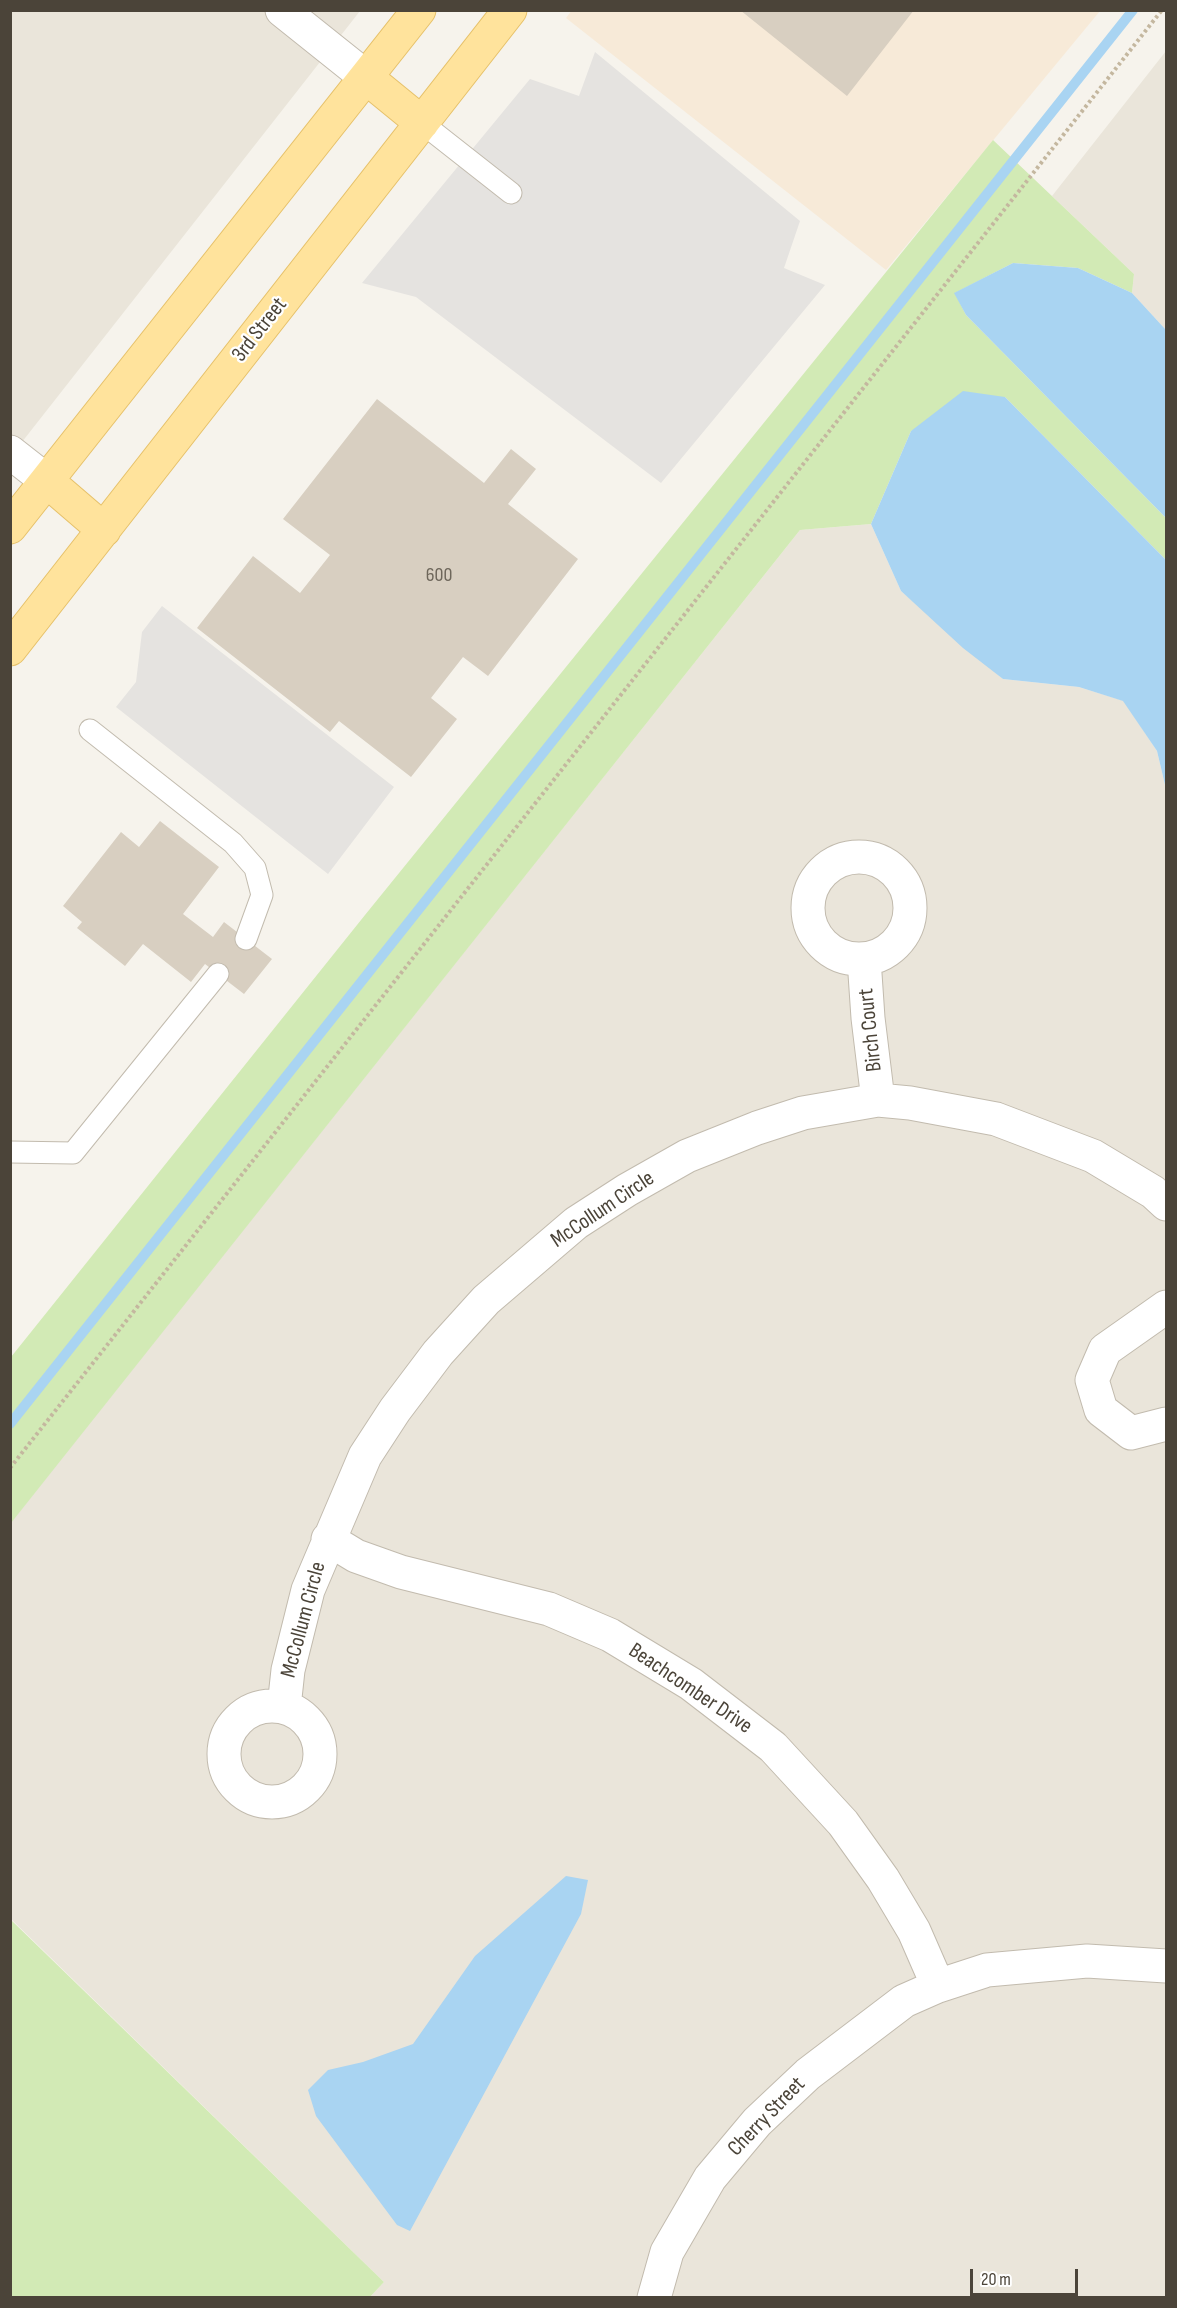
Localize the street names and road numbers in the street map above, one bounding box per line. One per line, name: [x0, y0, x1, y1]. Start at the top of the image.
street label: 3rd Street: [227, 293, 293, 367]
street label: Birch Court: [854, 987, 888, 1073]
street label: McCollum Circle: [546, 1166, 660, 1254]
street label: McCollum Circle: [276, 1559, 332, 1681]
street label: Beachcomber Drive: [623, 1638, 757, 1740]
street label: Cherry Street: [723, 2072, 811, 2162]

